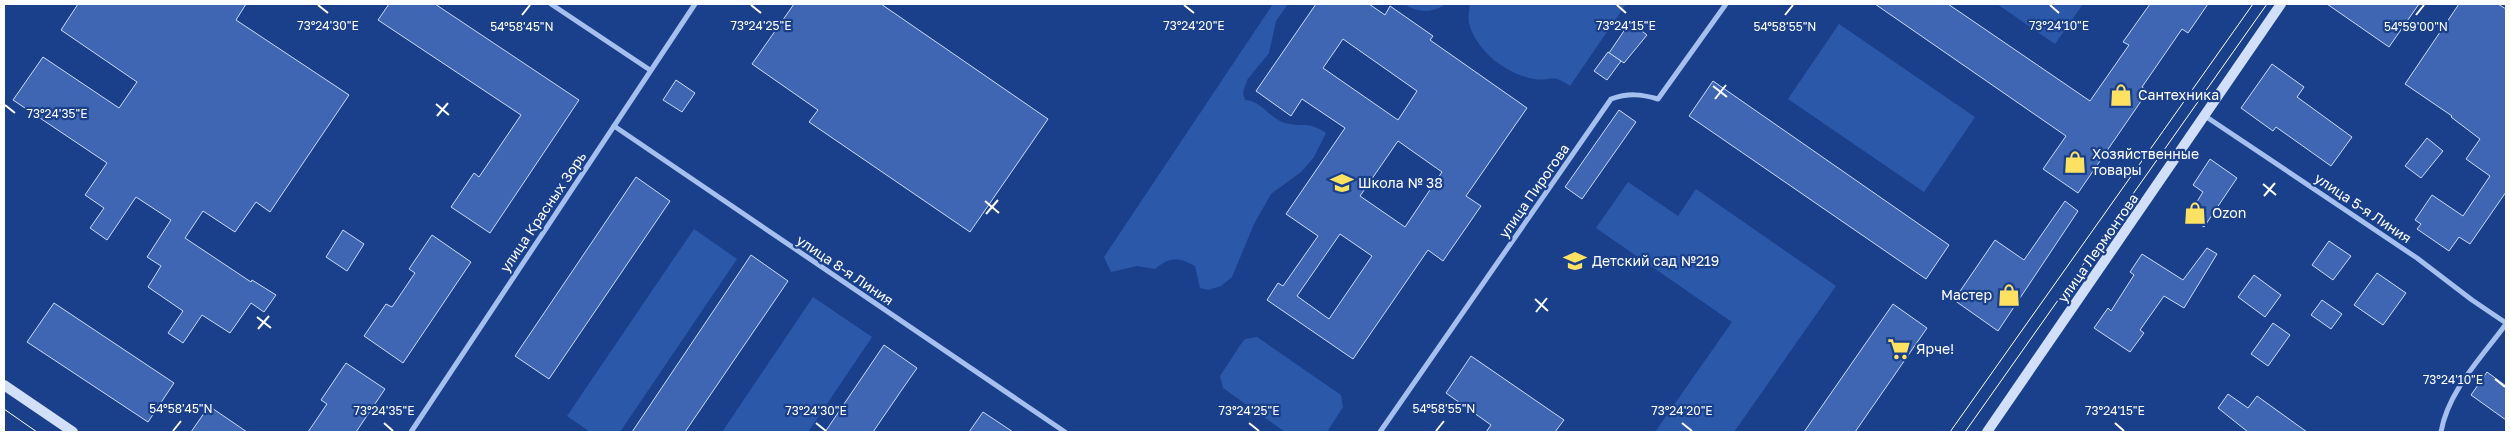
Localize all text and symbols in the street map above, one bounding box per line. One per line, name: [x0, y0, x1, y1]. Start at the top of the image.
text: 73°24'30"E: [297, 18, 359, 33]
text: 73°24'25"E: [731, 18, 791, 33]
text: 73°24'20"E: [1163, 18, 1225, 33]
text: 73°24'15"E: [1596, 18, 1656, 33]
text: 73°24'10"E: [2029, 18, 2089, 33]
text: 54°58'45"N: [490, 19, 554, 34]
text: 54°58'55"N: [1753, 19, 1817, 34]
text: 54°59'00"N: [2384, 19, 2448, 34]
shop icon: Сантехника: [2108, 82, 2134, 108]
place label: Сантехника: [2138, 86, 2219, 103]
text: 73°24'35"E: [27, 106, 87, 121]
street label: улица Пирогова: [1495, 140, 1572, 241]
place label: Хозяйственные товары: [2092, 145, 2199, 178]
street label: улица Красных Зорь: [496, 148, 589, 275]
shop icon: Хозяйственные товары: [2062, 149, 2088, 175]
street label: улица 5-я Линия: [2312, 169, 2415, 246]
school or university icon: Школа № 38: [1329, 170, 1355, 196]
place label: Школа № 38: [1358, 174, 1443, 191]
street label: улица Лермонтова: [2054, 190, 2142, 306]
shop icon: Ozon: [2182, 200, 2208, 226]
place label: Ozon: [2212, 204, 2246, 221]
street label: улица 8-я Линия: [793, 231, 897, 308]
school or university icon: Детский сад №219: [1562, 248, 1588, 274]
place label: Детский сад №219: [1592, 252, 1719, 269]
shop icon: Мастер: [1996, 282, 2022, 308]
place label: Мастер: [1941, 286, 1992, 303]
supermarket icon: Ярче!: [1886, 336, 1912, 362]
place label: Ярче!: [1916, 340, 1954, 357]
text: 73°24'10"E: [2423, 372, 2483, 387]
text: 54°58'45"N: [149, 401, 213, 416]
text: 54°58'55"N: [1412, 401, 1476, 416]
text: 73°24'35"E: [354, 403, 414, 418]
text: 73°24'30"E: [785, 403, 847, 418]
text: 73°24'25"E: [1219, 403, 1279, 418]
text: 73°24'20"E: [1651, 403, 1713, 418]
text: 73°24'15"E: [2085, 403, 2145, 418]

